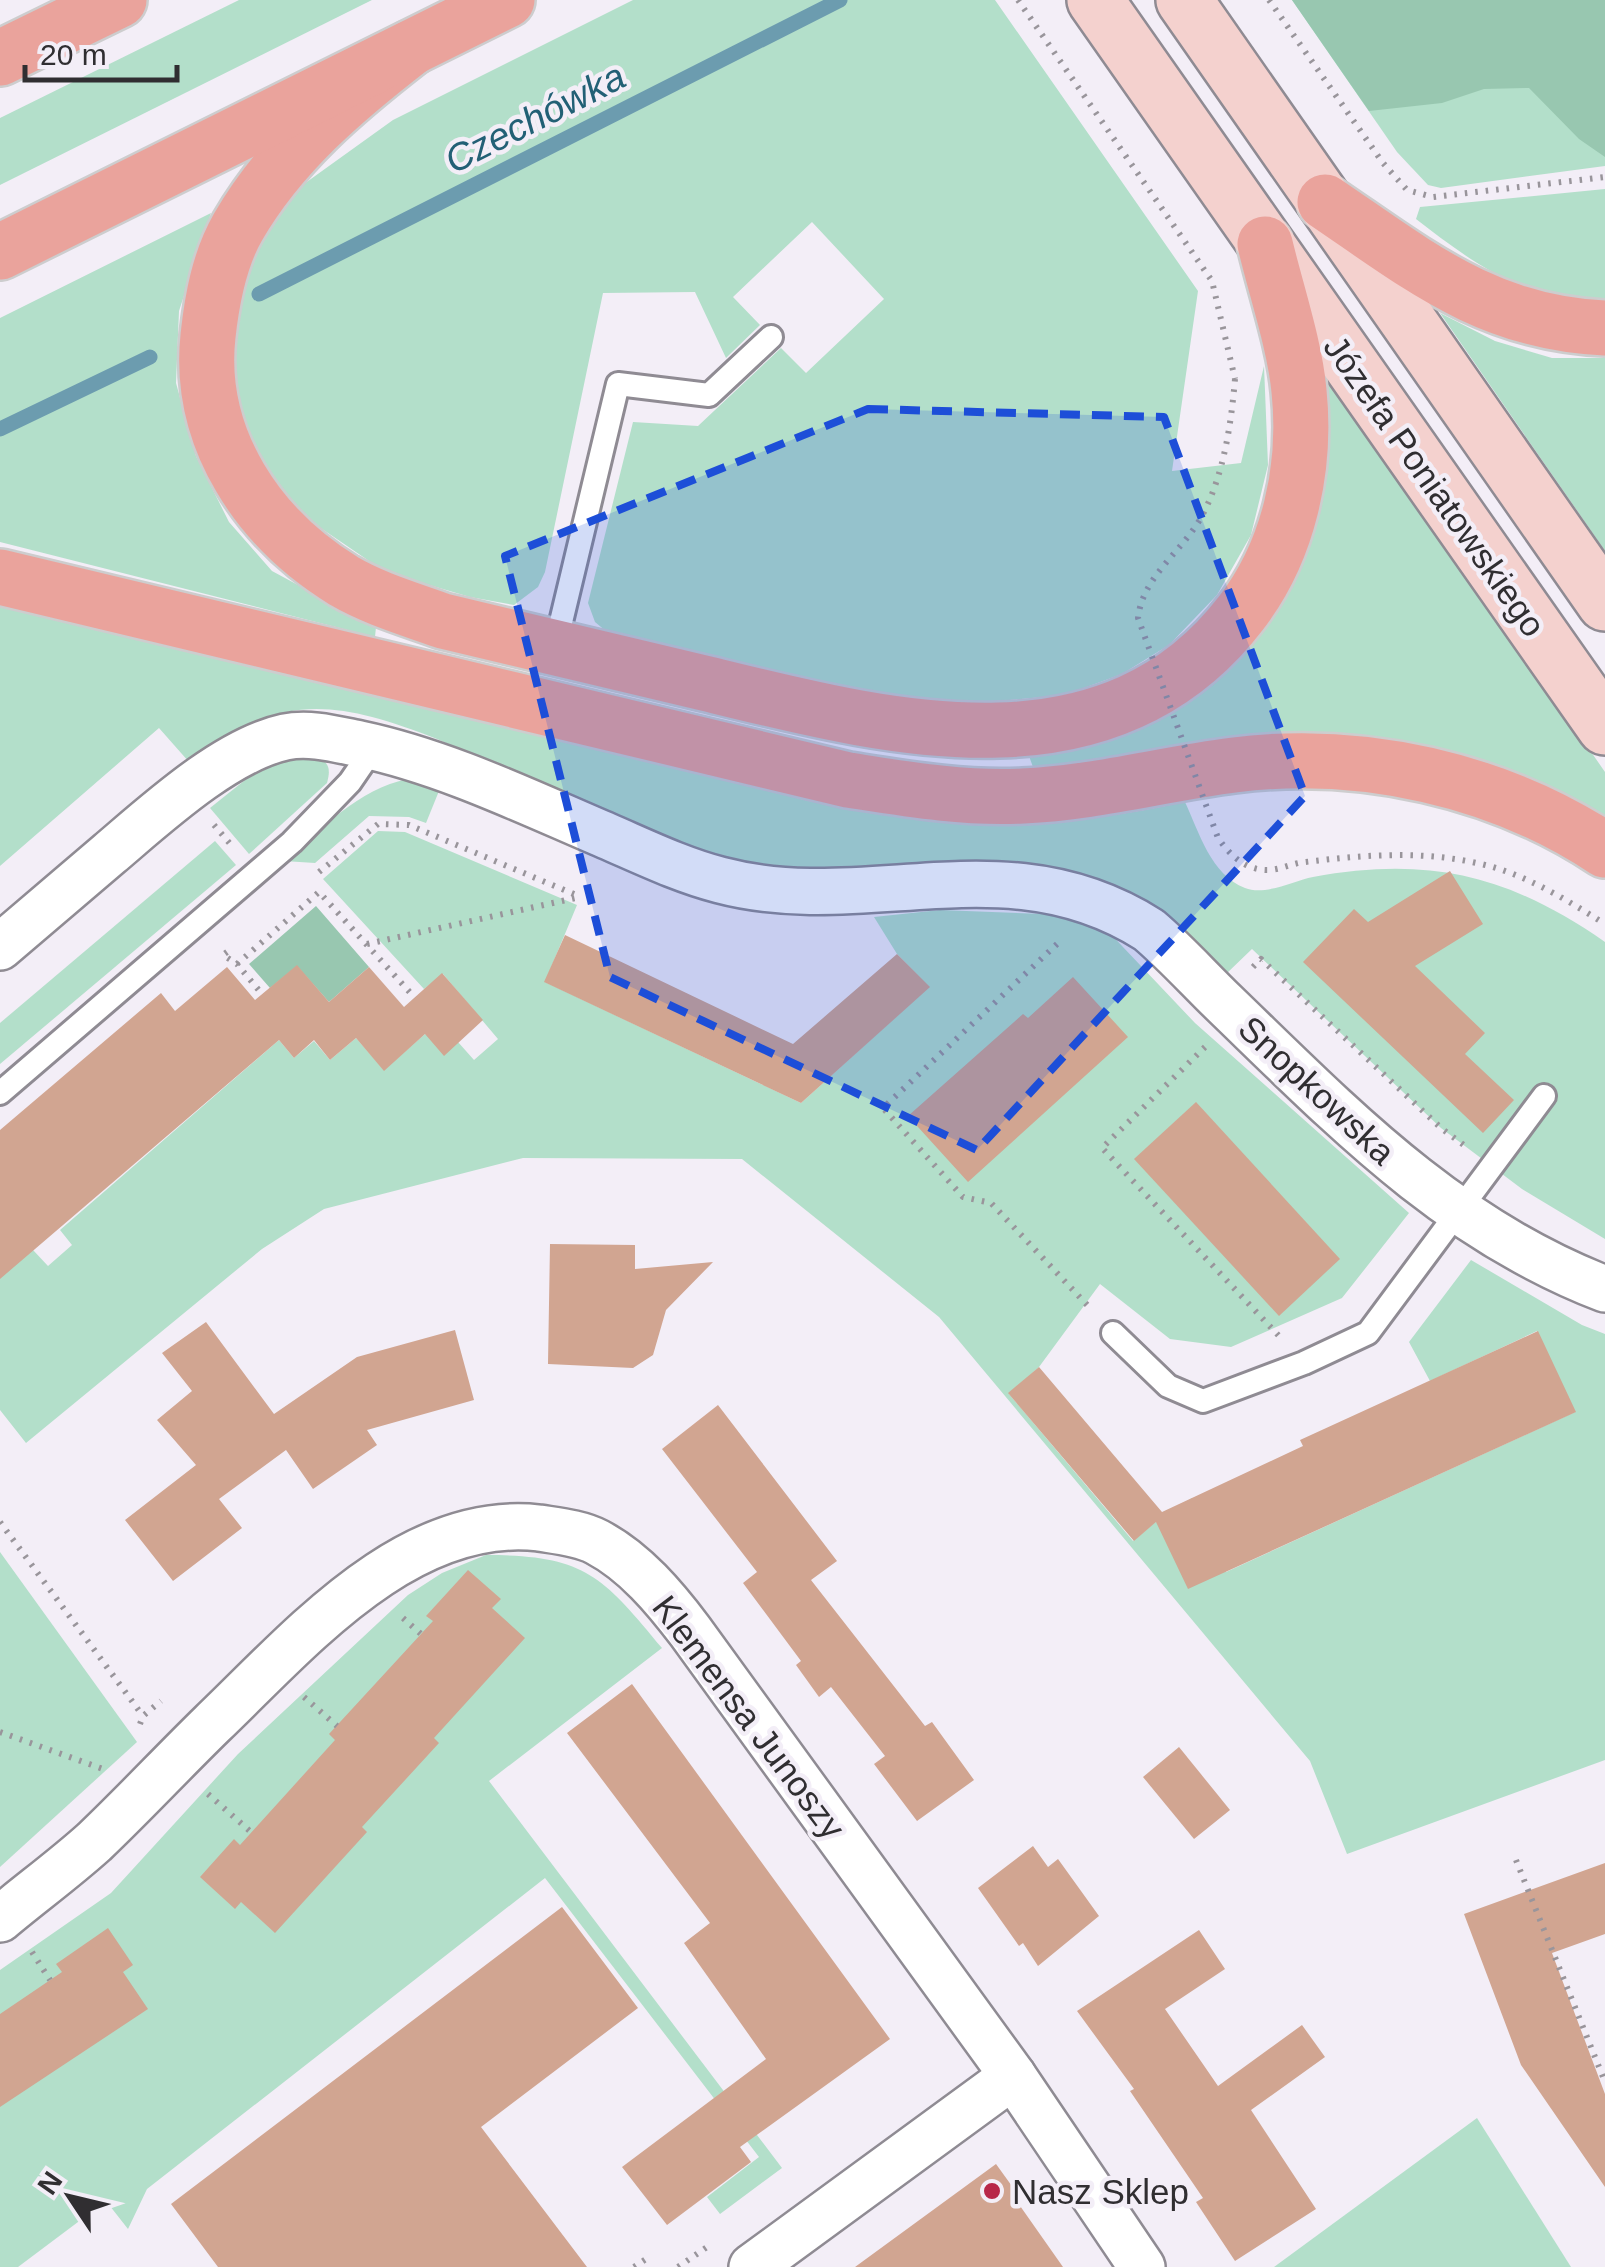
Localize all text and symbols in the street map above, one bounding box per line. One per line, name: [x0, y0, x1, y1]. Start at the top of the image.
scale bar: [25, 20, 178, 82]
text: 20 m: [40, 38, 107, 71]
water label: Czechówka: [438, 55, 632, 181]
street label: Józefa Poniatowskiego: [1316, 328, 1554, 644]
street label: Snopkowska: [1231, 1008, 1403, 1172]
street label: Klemensa Junoszy: [645, 1588, 853, 1846]
north arrow: [20, 2147, 120, 2247]
text: N: [31, 2166, 68, 2200]
place label: Nasz Sklep: [1012, 2172, 1189, 2211]
marker: Nasz Sklep: [981, 2180, 1003, 2202]

